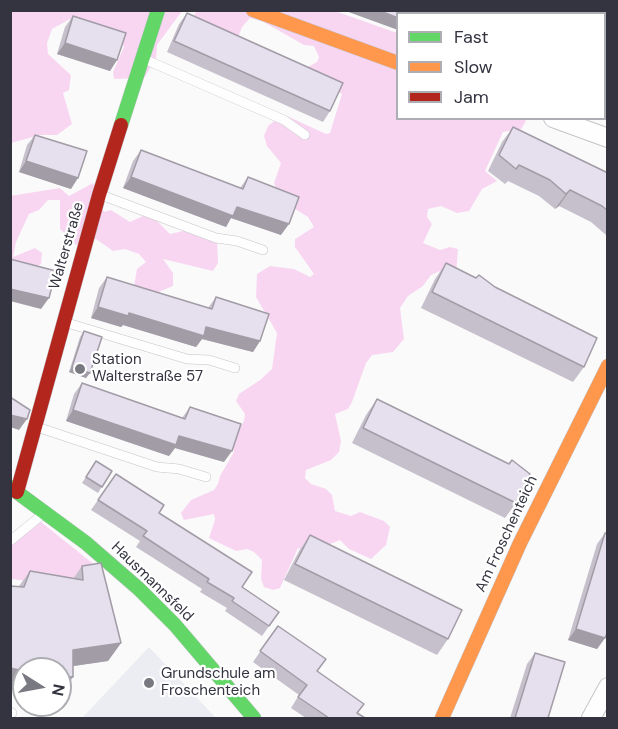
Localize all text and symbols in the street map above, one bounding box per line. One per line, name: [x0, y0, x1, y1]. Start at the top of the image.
legend: [396, 12, 606, 120]
text: Fast: [454, 25, 489, 49]
text: Slow: [454, 55, 493, 79]
text: Jam: [454, 85, 489, 109]
street label: Walterstraße: [46, 200, 88, 292]
place label: Station Walterstraße 57: [92, 351, 203, 386]
marker: Station Walterstraße 57: [73, 362, 87, 376]
street label: Am Froschenteich: [472, 473, 542, 595]
street label: Hausmannsfeld: [107, 538, 197, 626]
north arrow: [12, 657, 72, 717]
place label: Grundschule am Froschenteich: [161, 665, 275, 700]
marker: Grundschule am Froschenteich: [142, 676, 156, 690]
text: N: [47, 682, 70, 698]

